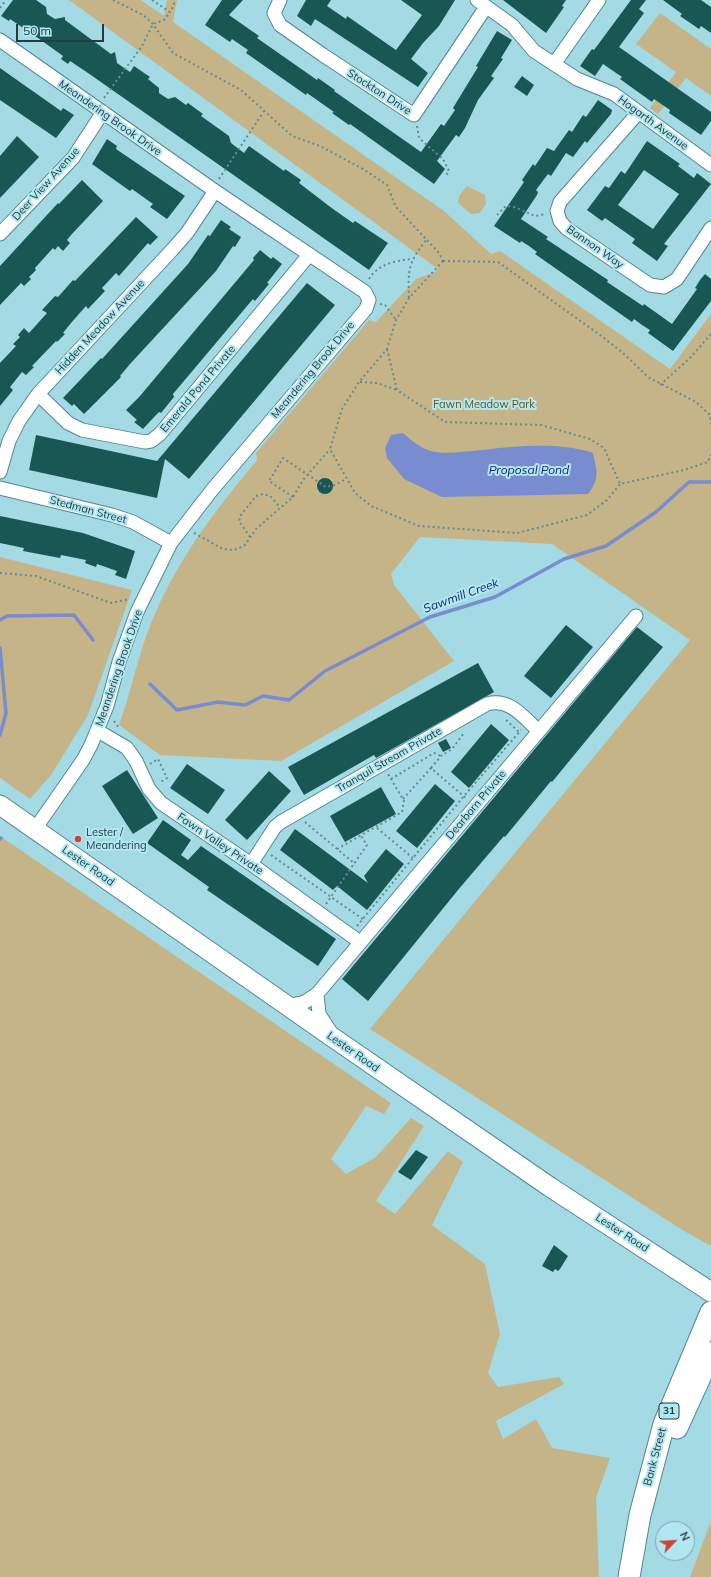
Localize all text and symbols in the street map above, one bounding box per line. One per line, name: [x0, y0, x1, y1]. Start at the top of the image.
scale bar: [18, 16, 106, 42]
text: 50 m: [23, 23, 51, 38]
street label: Stockton Drive: [344, 66, 414, 118]
street label: Meandering Brook Drive: [56, 77, 164, 159]
street label: Hogarth Avenue: [615, 93, 691, 153]
street label: Deer View Avenue: [10, 145, 82, 223]
street label: Bannon Way: [564, 223, 626, 271]
street label: Hidden Meadow Avenue: [53, 277, 147, 377]
street label: Meandering Brook Drive: [269, 319, 357, 421]
street label: Emerald Pond Private: [158, 343, 238, 435]
park label: Fawn Meadow Park: [433, 398, 535, 412]
water label: Proposal Pond: [489, 463, 569, 477]
street label: Stedman Street: [48, 493, 128, 527]
water label: Sawmill Creek: [421, 576, 501, 616]
street label: Meandering Brook Drive: [93, 608, 145, 728]
street label: Tranquil Stream Private: [334, 724, 444, 796]
street label: Dearborn Private: [443, 768, 509, 842]
street label: Fawn Valley Private: [175, 810, 265, 878]
place label: Lester / Meandering: [86, 826, 147, 852]
marker: Lester / Meandering: [73, 834, 83, 844]
street label: Lester Road: [59, 843, 117, 889]
street label: Lester Road: [324, 1029, 382, 1075]
street label: Lester Road: [593, 1211, 651, 1255]
road number: 31: [659, 1403, 679, 1419]
street label: Bank Street: [641, 1427, 669, 1487]
north arrow: [655, 1521, 695, 1561]
text: N: [677, 1530, 693, 1543]

